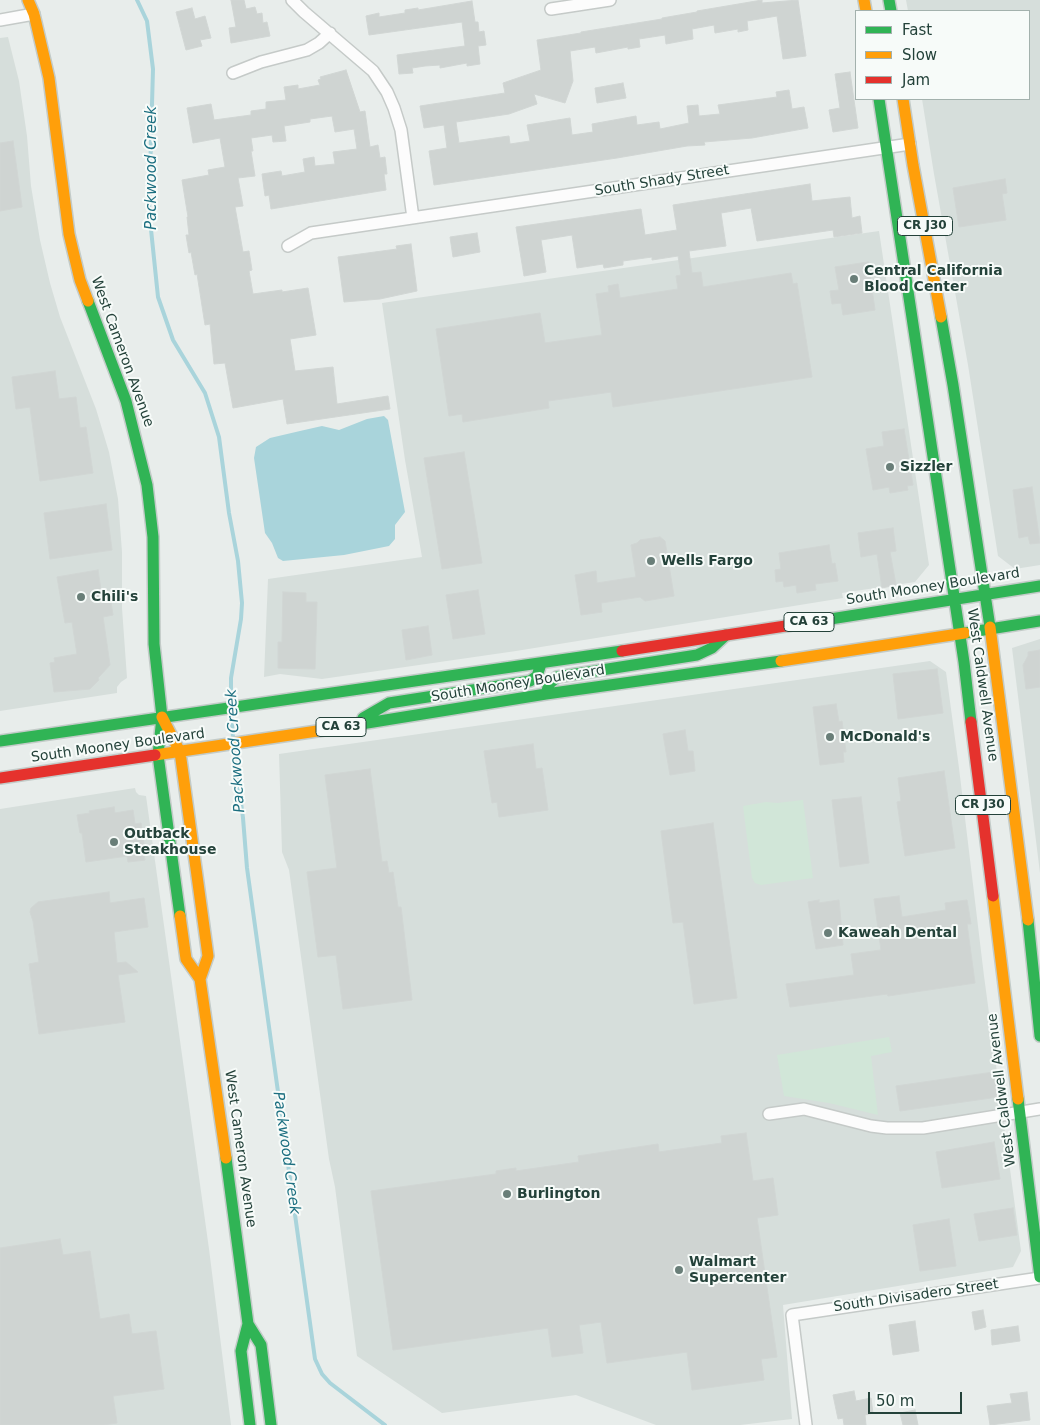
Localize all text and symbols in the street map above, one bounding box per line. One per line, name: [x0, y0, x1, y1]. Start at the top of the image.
legend: [855, 10, 1030, 100]
text: Fast: [902, 21, 932, 39]
text: Slow: [902, 46, 937, 64]
text: Jam: [902, 71, 930, 89]
water label: Packwood Creek: [143, 106, 161, 230]
street label: South Shady Street: [594, 162, 730, 200]
road number: CR J30: [898, 217, 952, 236]
place label: Central California Blood Center: [864, 263, 1003, 296]
marker: Central California Blood Center: [848, 273, 860, 285]
street label: West Cameron Avenue: [87, 275, 157, 429]
place label: Sizzler: [900, 459, 952, 475]
marker: Sizzler: [884, 461, 896, 473]
place label: Wells Fargo: [661, 553, 753, 569]
marker: Wells Fargo: [645, 555, 657, 567]
street label: South Mooney Boulevard: [845, 565, 1021, 609]
place label: Chili's: [91, 589, 138, 605]
marker: Chili's: [75, 591, 87, 603]
street label: West Caldwell Avenue: [963, 607, 1001, 763]
road number: CA 63: [784, 612, 834, 632]
street label: South Mooney Boulevard: [430, 662, 606, 706]
water label: Packwood Creek: [223, 689, 249, 813]
road number: CA 63: [316, 718, 366, 736]
street label: South Mooney Boulevard: [30, 725, 206, 767]
place label: McDonald's: [840, 729, 930, 745]
marker: McDonald's: [824, 731, 836, 743]
road number: CR J30: [956, 796, 1010, 814]
place label: Outback Steakhouse: [124, 826, 216, 859]
marker: Outback Steakhouse: [108, 836, 120, 848]
place label: Kaweah Dental: [838, 925, 957, 941]
marker: Kaweah Dental: [822, 927, 834, 939]
street label: West Caldwell Avenue: [984, 1012, 1020, 1168]
street label: West Cameron Avenue: [221, 1069, 259, 1229]
water label: Packwood Creek: [268, 1090, 304, 1216]
place label: Burlington: [517, 1186, 600, 1202]
marker: Burlington: [501, 1188, 513, 1200]
place label: Walmart Supercenter: [689, 1254, 786, 1286]
marker: Walmart Supercenter: [673, 1264, 685, 1276]
street label: South Divisadero Street: [832, 1276, 1000, 1316]
scale bar: [870, 1382, 964, 1414]
text: 50 m: [876, 1392, 914, 1410]

